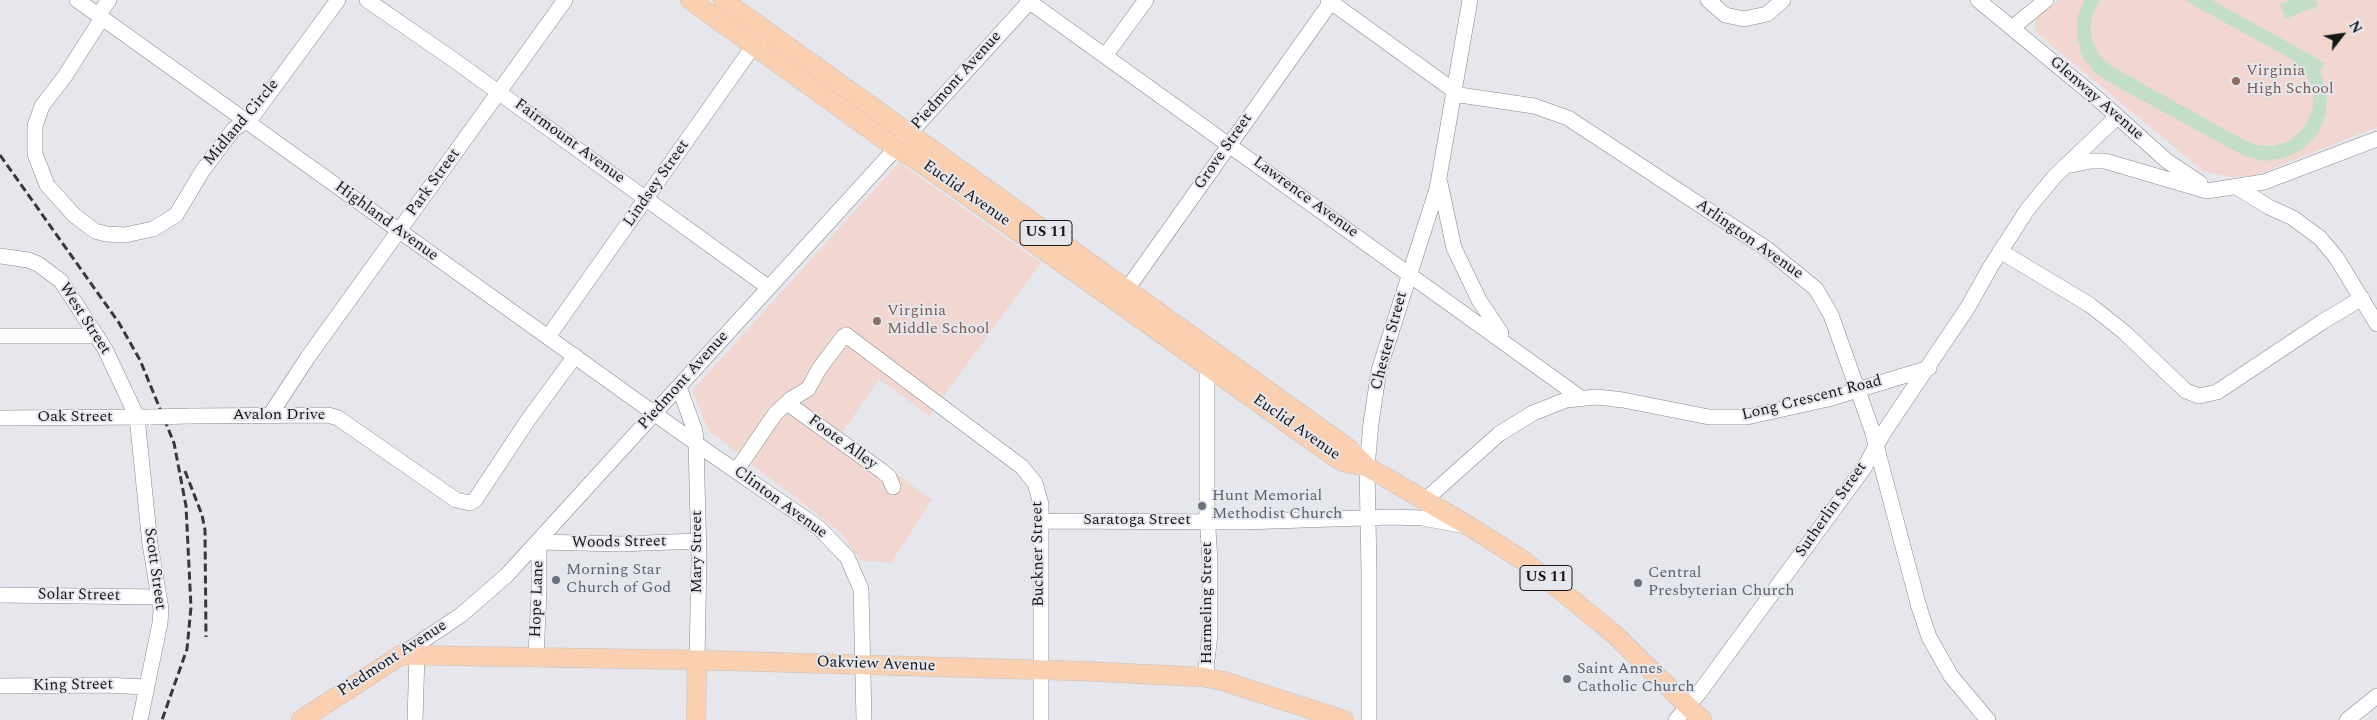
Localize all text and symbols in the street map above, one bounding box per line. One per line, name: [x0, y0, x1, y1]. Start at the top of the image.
north arrow: [2317, 10, 2367, 60]
text: N: [2343, 17, 2367, 37]
street label: Piedmont Avenue: [908, 28, 1006, 134]
street label: Glenway Avenue: [2045, 53, 2147, 145]
place label: Virginia High School: [2246, 62, 2334, 100]
marker: Virginia High School: [2230, 75, 2242, 87]
street label: Midland Circle: [200, 76, 284, 170]
street label: Fairmount Avenue: [510, 95, 628, 189]
street label: Grove Street: [1191, 110, 1257, 194]
street label: Lindsey Street: [620, 137, 694, 231]
street label: Park Street: [403, 145, 465, 221]
street label: Lawrence Avenue: [1249, 153, 1361, 243]
street label: Euclid Avenue: [918, 157, 1014, 231]
street label: Highland Avenue: [330, 178, 442, 266]
street label: Arlington Avenue: [1692, 196, 1806, 284]
road number: US 11: [1020, 220, 1072, 246]
street label: West Street: [54, 280, 114, 358]
street label: Chester Street: [1368, 290, 1412, 392]
place label: Virginia Middle School: [887, 302, 990, 340]
marker: Virginia Middle School: [871, 315, 883, 327]
street label: Piedmont Avenue: [635, 328, 733, 434]
street label: Long Crescent Road: [1740, 372, 1884, 426]
street label: Euclid Avenue: [1248, 391, 1344, 465]
street label: Avalon Drive: [233, 406, 325, 426]
street label: Oak Street: [37, 408, 113, 428]
street label: Foote Alley: [804, 411, 880, 475]
street label: Sutherlin Street: [1792, 459, 1872, 561]
street label: Clinton Avenue: [729, 463, 831, 543]
place label: Hunt Memorial Methodist Church: [1212, 487, 1342, 525]
marker: Hunt Memorial Methodist Church: [1196, 500, 1208, 512]
street label: Buckner Street: [1028, 501, 1050, 607]
street label: Mary Street: [688, 510, 708, 594]
street label: Saratoga Street: [1083, 511, 1191, 531]
street label: Scott Street: [139, 527, 169, 611]
street label: Woods Street: [572, 533, 666, 553]
street label: Harmeling Street: [1198, 542, 1218, 664]
street label: Hope Lane: [527, 560, 549, 638]
place label: Morning Star Church of God: [566, 561, 671, 599]
place label: Central Presbyterian Church: [1648, 564, 1795, 602]
road number: US 11: [1520, 566, 1572, 590]
marker: Morning Star Church of God: [550, 574, 562, 586]
marker: Central Presbyterian Church: [1632, 577, 1644, 589]
street label: Solar Street: [38, 586, 120, 606]
street label: Piedmont Avenue: [335, 617, 451, 701]
street label: Oakview Avenue: [816, 653, 936, 677]
place label: Saint Annes Catholic Church: [1577, 660, 1695, 698]
marker: Saint Annes Catholic Church: [1561, 673, 1573, 685]
street label: King Street: [33, 676, 113, 696]

